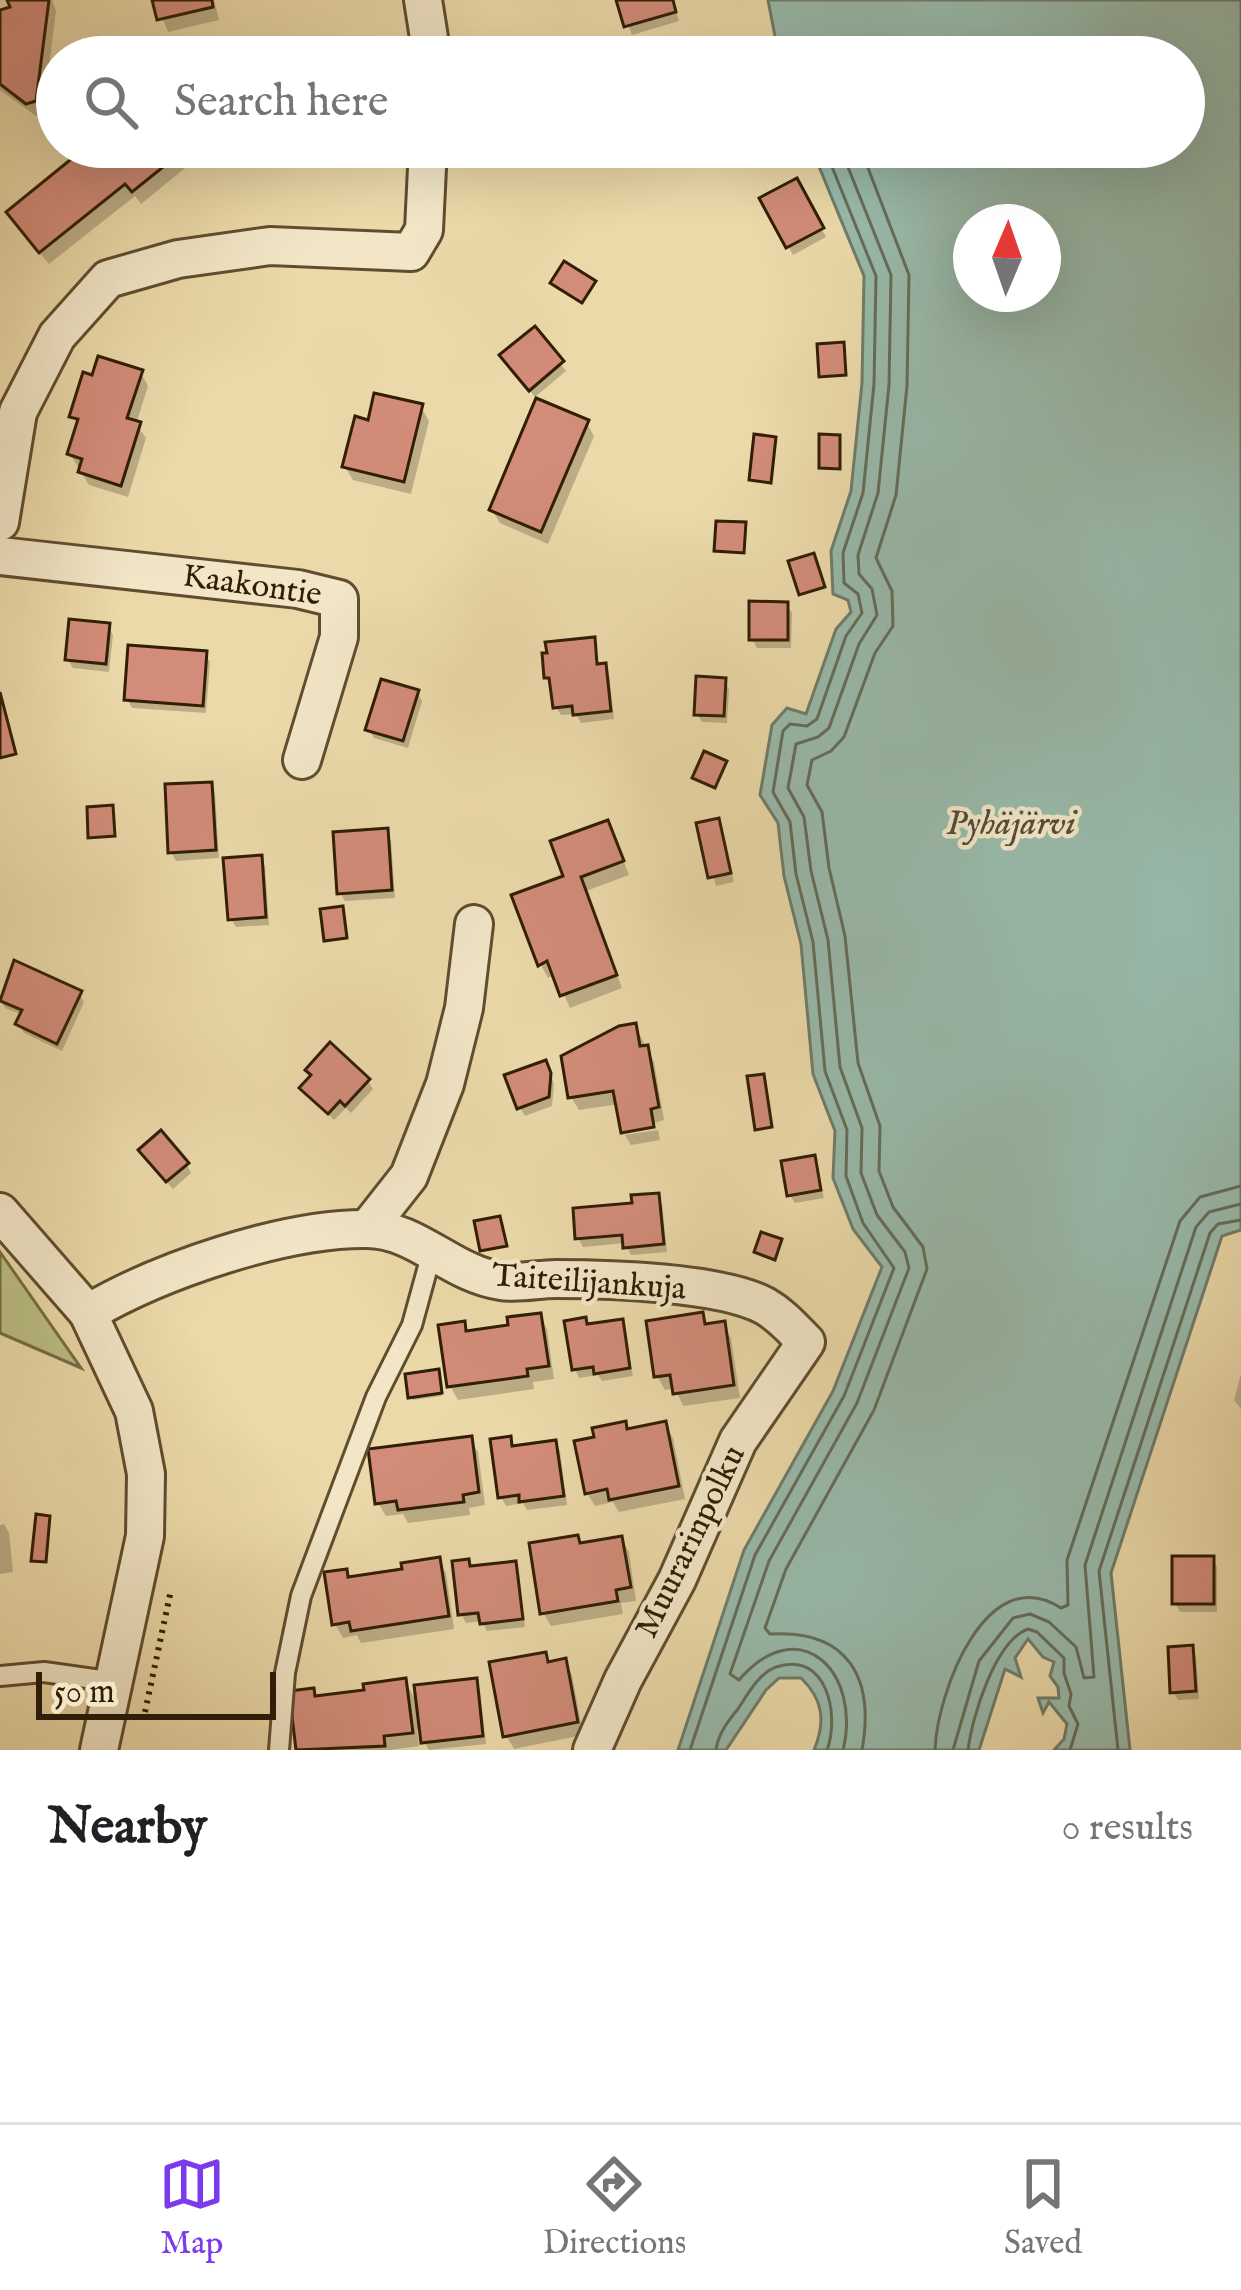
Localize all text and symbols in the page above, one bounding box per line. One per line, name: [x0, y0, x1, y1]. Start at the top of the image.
search box: [36, 36, 1205, 168]
icon: search: [78, 69, 144, 135]
text: Search here: [174, 74, 388, 131]
north arrow: [953, 204, 1061, 312]
street label: Kaakontie: [180, 555, 324, 617]
water label: Pyhäjärvi: [946, 801, 1079, 847]
street label: Taiteilijankuja: [491, 1255, 688, 1311]
street label: Muurarinpolku: [626, 1439, 756, 1645]
scale bar: [36, 1666, 276, 1719]
text: 50 m: [54, 1672, 115, 1714]
text: Nearby: [48, 1796, 207, 1861]
text: 0 results: [1061, 1804, 1193, 1853]
tab: Map: [159, 2151, 225, 2265]
tab: Directions: [543, 2151, 686, 2265]
tab: Saved: [1004, 2151, 1082, 2265]

